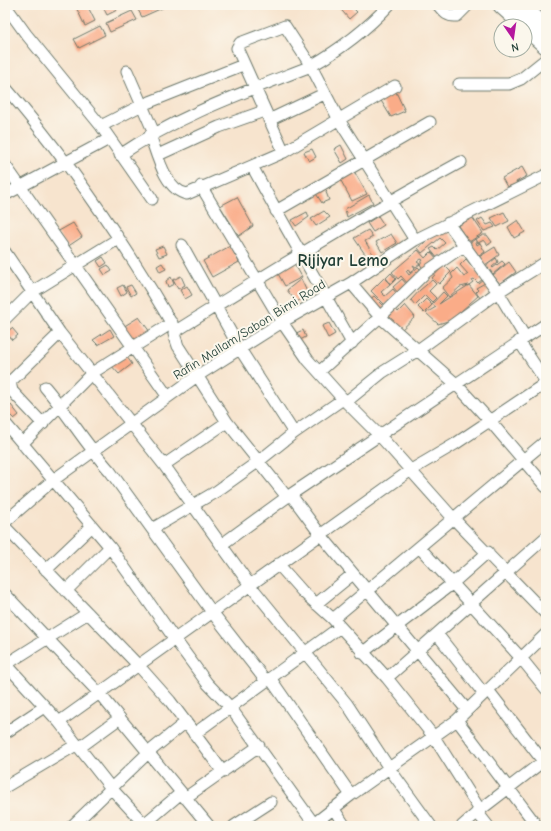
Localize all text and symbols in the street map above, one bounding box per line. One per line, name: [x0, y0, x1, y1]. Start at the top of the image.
north arrow: [493, 18, 533, 58]
text: N: [510, 40, 520, 54]
district label: Rijiyar Lemo: [297, 251, 389, 270]
street label: Rafin Mallam/Sabon Birni Road: [170, 276, 328, 383]

